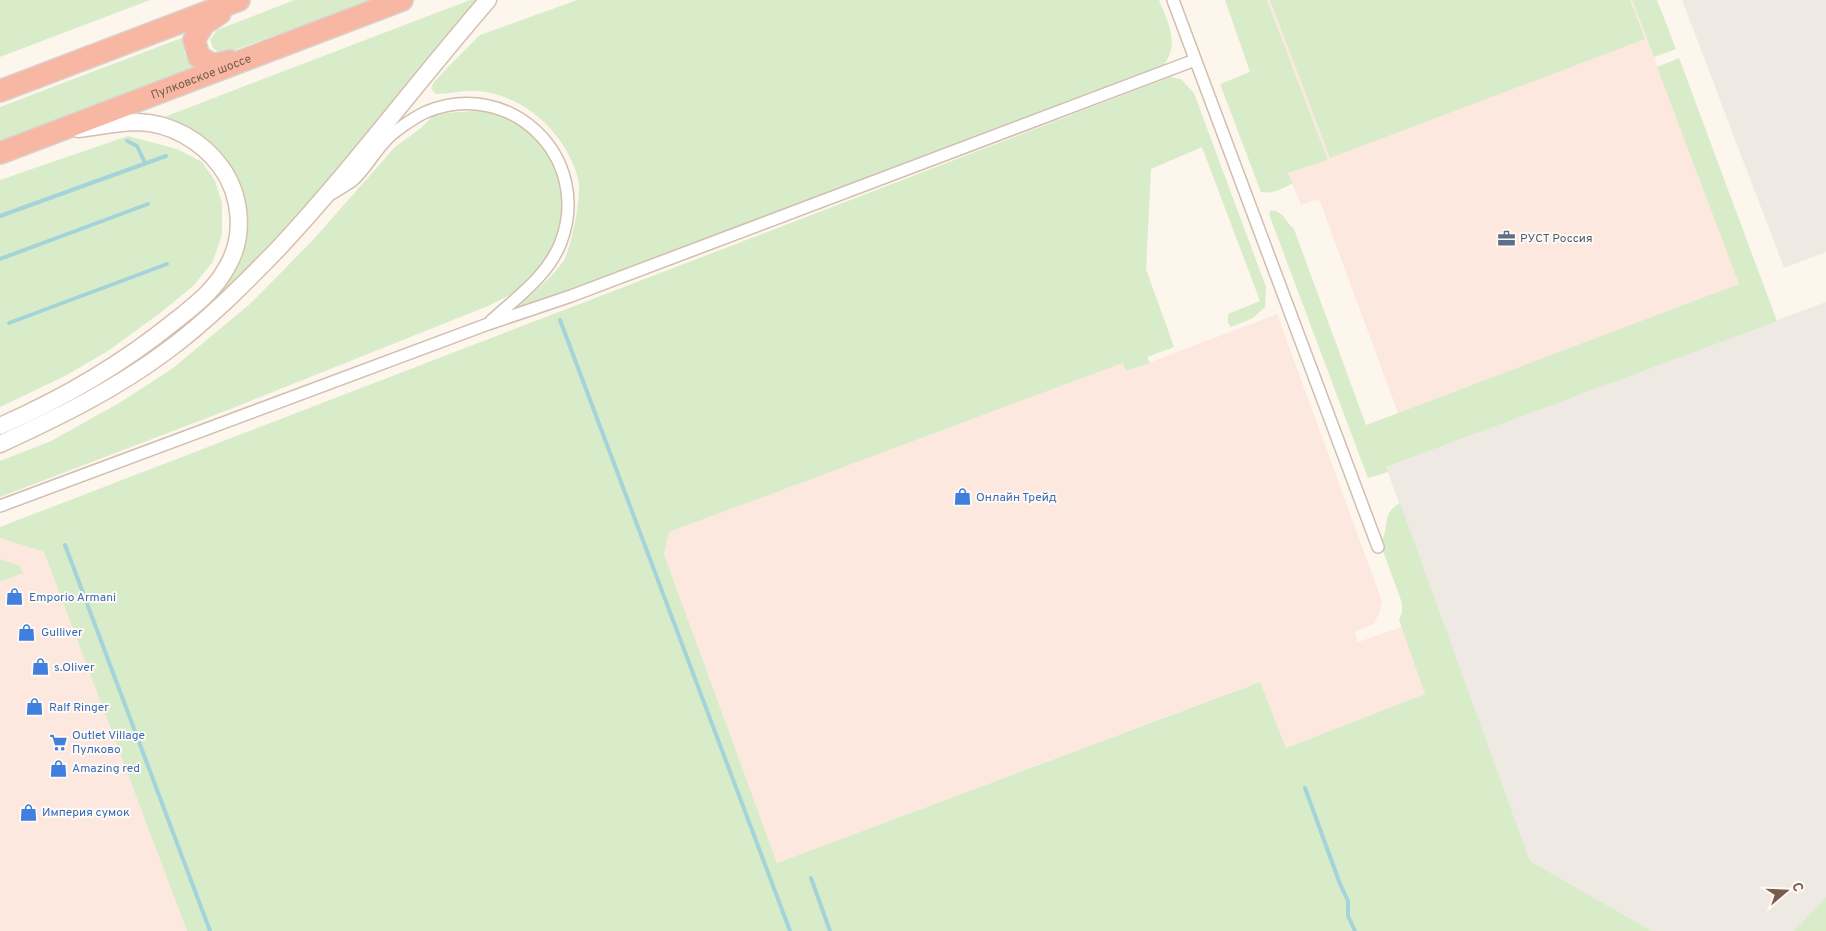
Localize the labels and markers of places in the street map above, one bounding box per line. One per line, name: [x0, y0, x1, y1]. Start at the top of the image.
office icon: РУСТ Россия: [1496, 228, 1516, 248]
place label: РУСТ Россия: [1520, 231, 1592, 247]
shop icon: Онлайн Трейд: [952, 487, 972, 507]
place label: Онлайн Трейд: [976, 490, 1057, 506]
shop icon: Emporio Armani: [5, 587, 25, 607]
place label: Emporio Armani: [29, 590, 116, 606]
shop icon: Gulliver: [17, 622, 37, 642]
place label: Gulliver: [41, 625, 83, 641]
shop icon: s.Oliver: [30, 657, 50, 677]
place label: s.Oliver: [54, 660, 95, 676]
shop icon: Ralf Ringer: [25, 697, 45, 717]
place label: Ralf Ringer: [49, 700, 109, 716]
place label: Outlet Village Пулково: [72, 728, 145, 758]
supermarket icon: Outlet Village Пулково: [48, 732, 68, 752]
shop icon: Amazing red: [48, 758, 68, 778]
place label: Amazing red: [72, 761, 140, 777]
shop icon: Империя сумок: [18, 802, 38, 822]
place label: Империя сумок: [42, 805, 130, 821]

